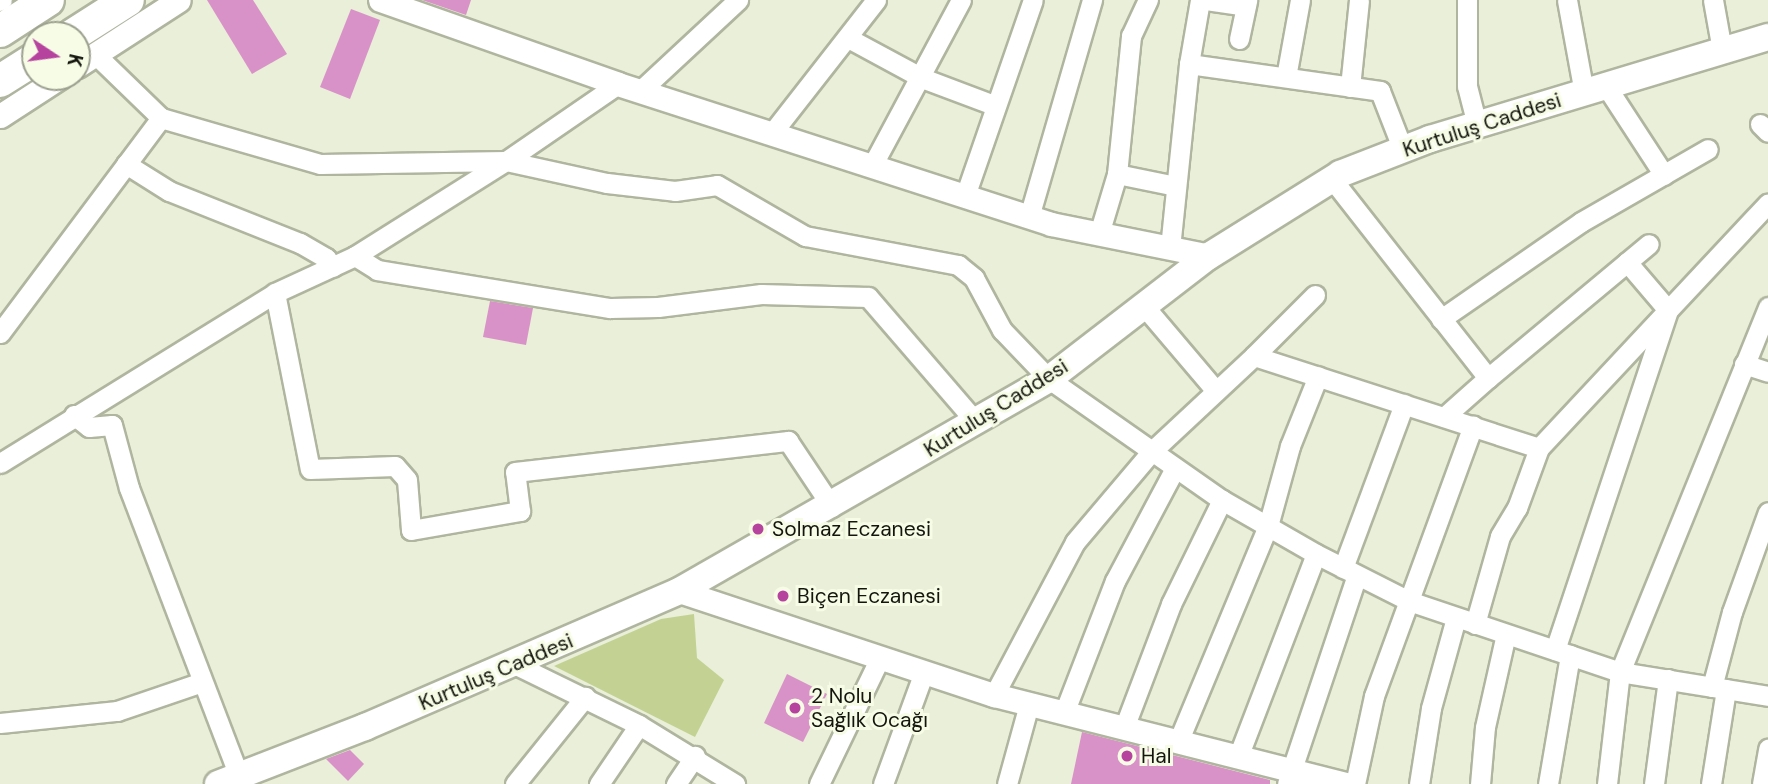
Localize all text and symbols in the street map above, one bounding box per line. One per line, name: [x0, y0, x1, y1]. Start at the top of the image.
north arrow: [21, 21, 91, 91]
text: K: [61, 52, 89, 69]
street label: Kurtuluş Caddesi: [1400, 88, 1564, 162]
street label: Kurtuluş Caddesi: [919, 354, 1073, 462]
place label: Solmaz Eczanesi: [772, 516, 931, 542]
marker: Solmaz Eczanesi: [750, 521, 766, 537]
place label: Biçen Eczanesi: [797, 583, 941, 609]
marker: Biçen Eczanesi: [775, 588, 791, 604]
street label: Kurtuluş Caddesi: [415, 628, 577, 716]
place label: 2 Nolu Sağlık Ocağı: [811, 683, 928, 733]
marker: 2 Nolu Sağlık Ocağı: [785, 698, 805, 718]
place label: Hal: [1141, 743, 1171, 769]
marker: Hal: [1119, 748, 1135, 764]

